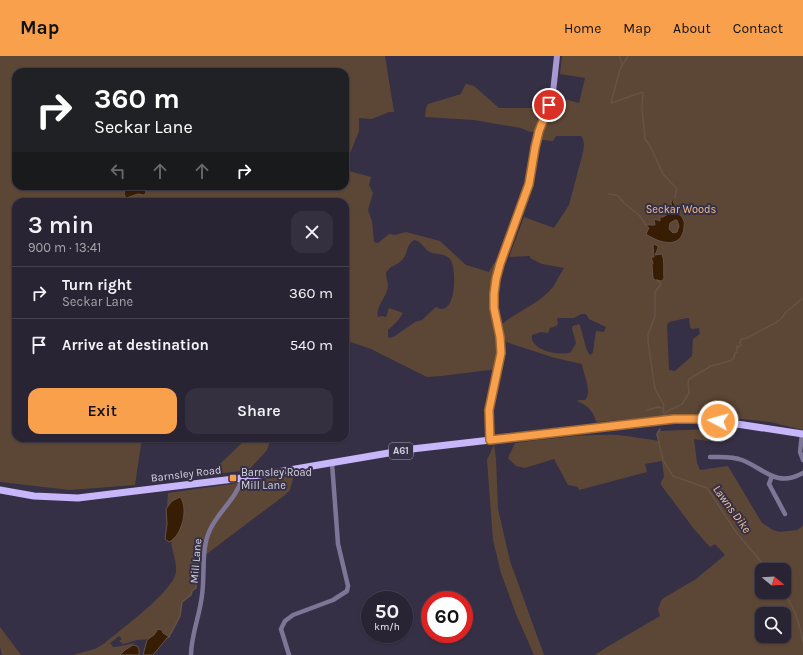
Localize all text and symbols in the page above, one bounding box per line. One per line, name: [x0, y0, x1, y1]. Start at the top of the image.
text: Map: [20, 17, 59, 39]
text: Home: [564, 20, 601, 37]
text: Map: [623, 20, 651, 37]
text: About: [673, 20, 711, 37]
text: Contact: [733, 20, 783, 37]
text: 360 m: [94, 82, 180, 115]
icon: right: [28, 84, 80, 136]
pin: [532, 88, 566, 122]
icon: arrive: [538, 94, 560, 116]
text: Seckar Lane: [94, 116, 193, 138]
icon: left: [107, 160, 129, 182]
icon: ahead: [149, 160, 171, 182]
icon: ahead: [191, 160, 213, 182]
icon: right: [233, 160, 255, 182]
park label: Seckar Woods: [646, 203, 717, 216]
text: 3 min: [28, 211, 94, 239]
button: close: [291, 211, 333, 253]
text: 900 m · 13:41: [28, 240, 101, 255]
text: Turn right: [62, 276, 132, 294]
icon: right: [28, 282, 50, 304]
text: 360 m: [289, 284, 333, 302]
text: Seckar Lane: [62, 294, 133, 309]
icon: arrive: [28, 334, 50, 356]
text: Arrive at destination: [62, 336, 209, 354]
text: 540 m: [290, 336, 333, 354]
button: Exit: [28, 388, 177, 434]
button: Share: [185, 388, 333, 434]
position arrow: [697, 400, 739, 442]
road number: A61: [389, 443, 413, 459]
street label: Barnsley Road: [150, 463, 222, 485]
place label: Barnsley Road Mill Lane: [241, 466, 312, 492]
marker: Barnsley Road Mill Lane: [228, 473, 238, 483]
water label: Lawns Dike: [710, 482, 754, 536]
street label: Mill Lane: [188, 538, 204, 584]
north arrow: [755, 563, 791, 599]
map controls: [755, 563, 791, 643]
speed limit sign: 60: [421, 591, 473, 643]
text: 50: [375, 600, 399, 623]
button: search: [755, 607, 791, 643]
text: km/h: [374, 621, 400, 633]

